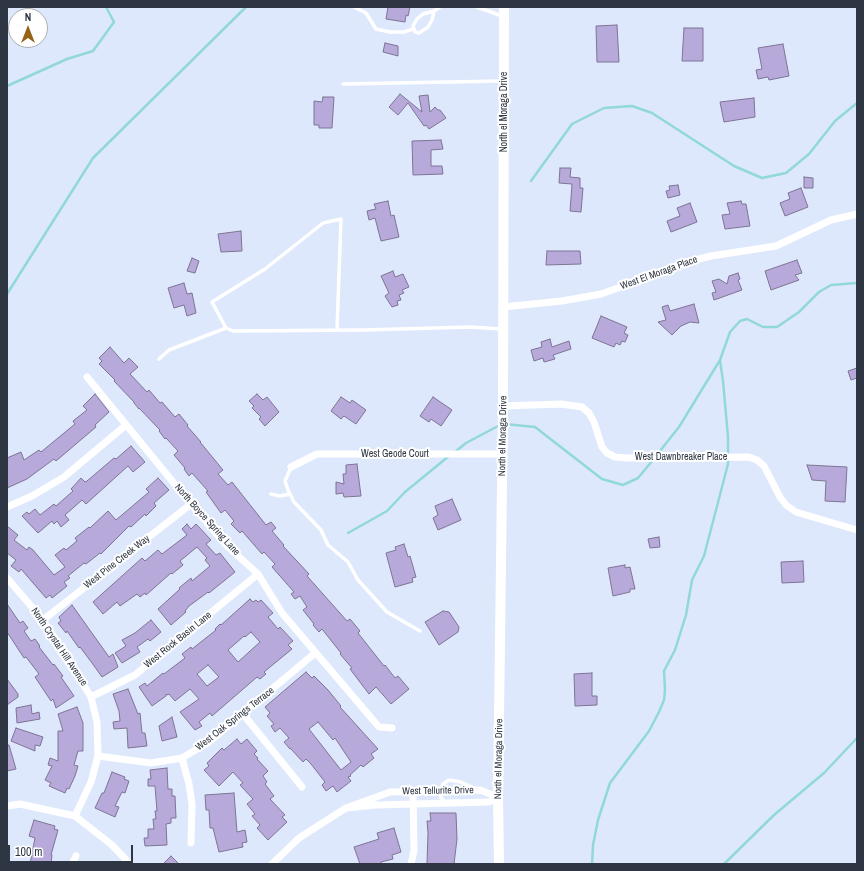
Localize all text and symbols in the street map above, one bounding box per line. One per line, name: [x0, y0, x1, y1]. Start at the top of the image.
north arrow: [8, 8, 48, 48]
text: N: [25, 10, 31, 24]
street label: North el Moraga Drive: [498, 72, 510, 152]
street label: West El Moraga Place: [619, 254, 699, 292]
street label: North el Moraga Drive: [496, 396, 510, 476]
street label: West Geode Court: [361, 448, 429, 460]
street label: West Dawnbreaker Place: [635, 451, 727, 463]
street label: North Boyce Spring Lane: [172, 482, 242, 558]
street label: West Pine Creek Way: [82, 533, 152, 591]
street label: North Crystal Hill Avenue: [28, 606, 90, 688]
street label: West Rock Basin Lane: [142, 609, 214, 671]
street label: West Oak Springs Terrace: [193, 685, 277, 753]
street label: North el Moraga Drive: [492, 719, 506, 799]
street label: West Tellurite Drive: [402, 784, 474, 798]
scale bar: [10, 837, 135, 863]
text: 100 m: [15, 844, 42, 860]

